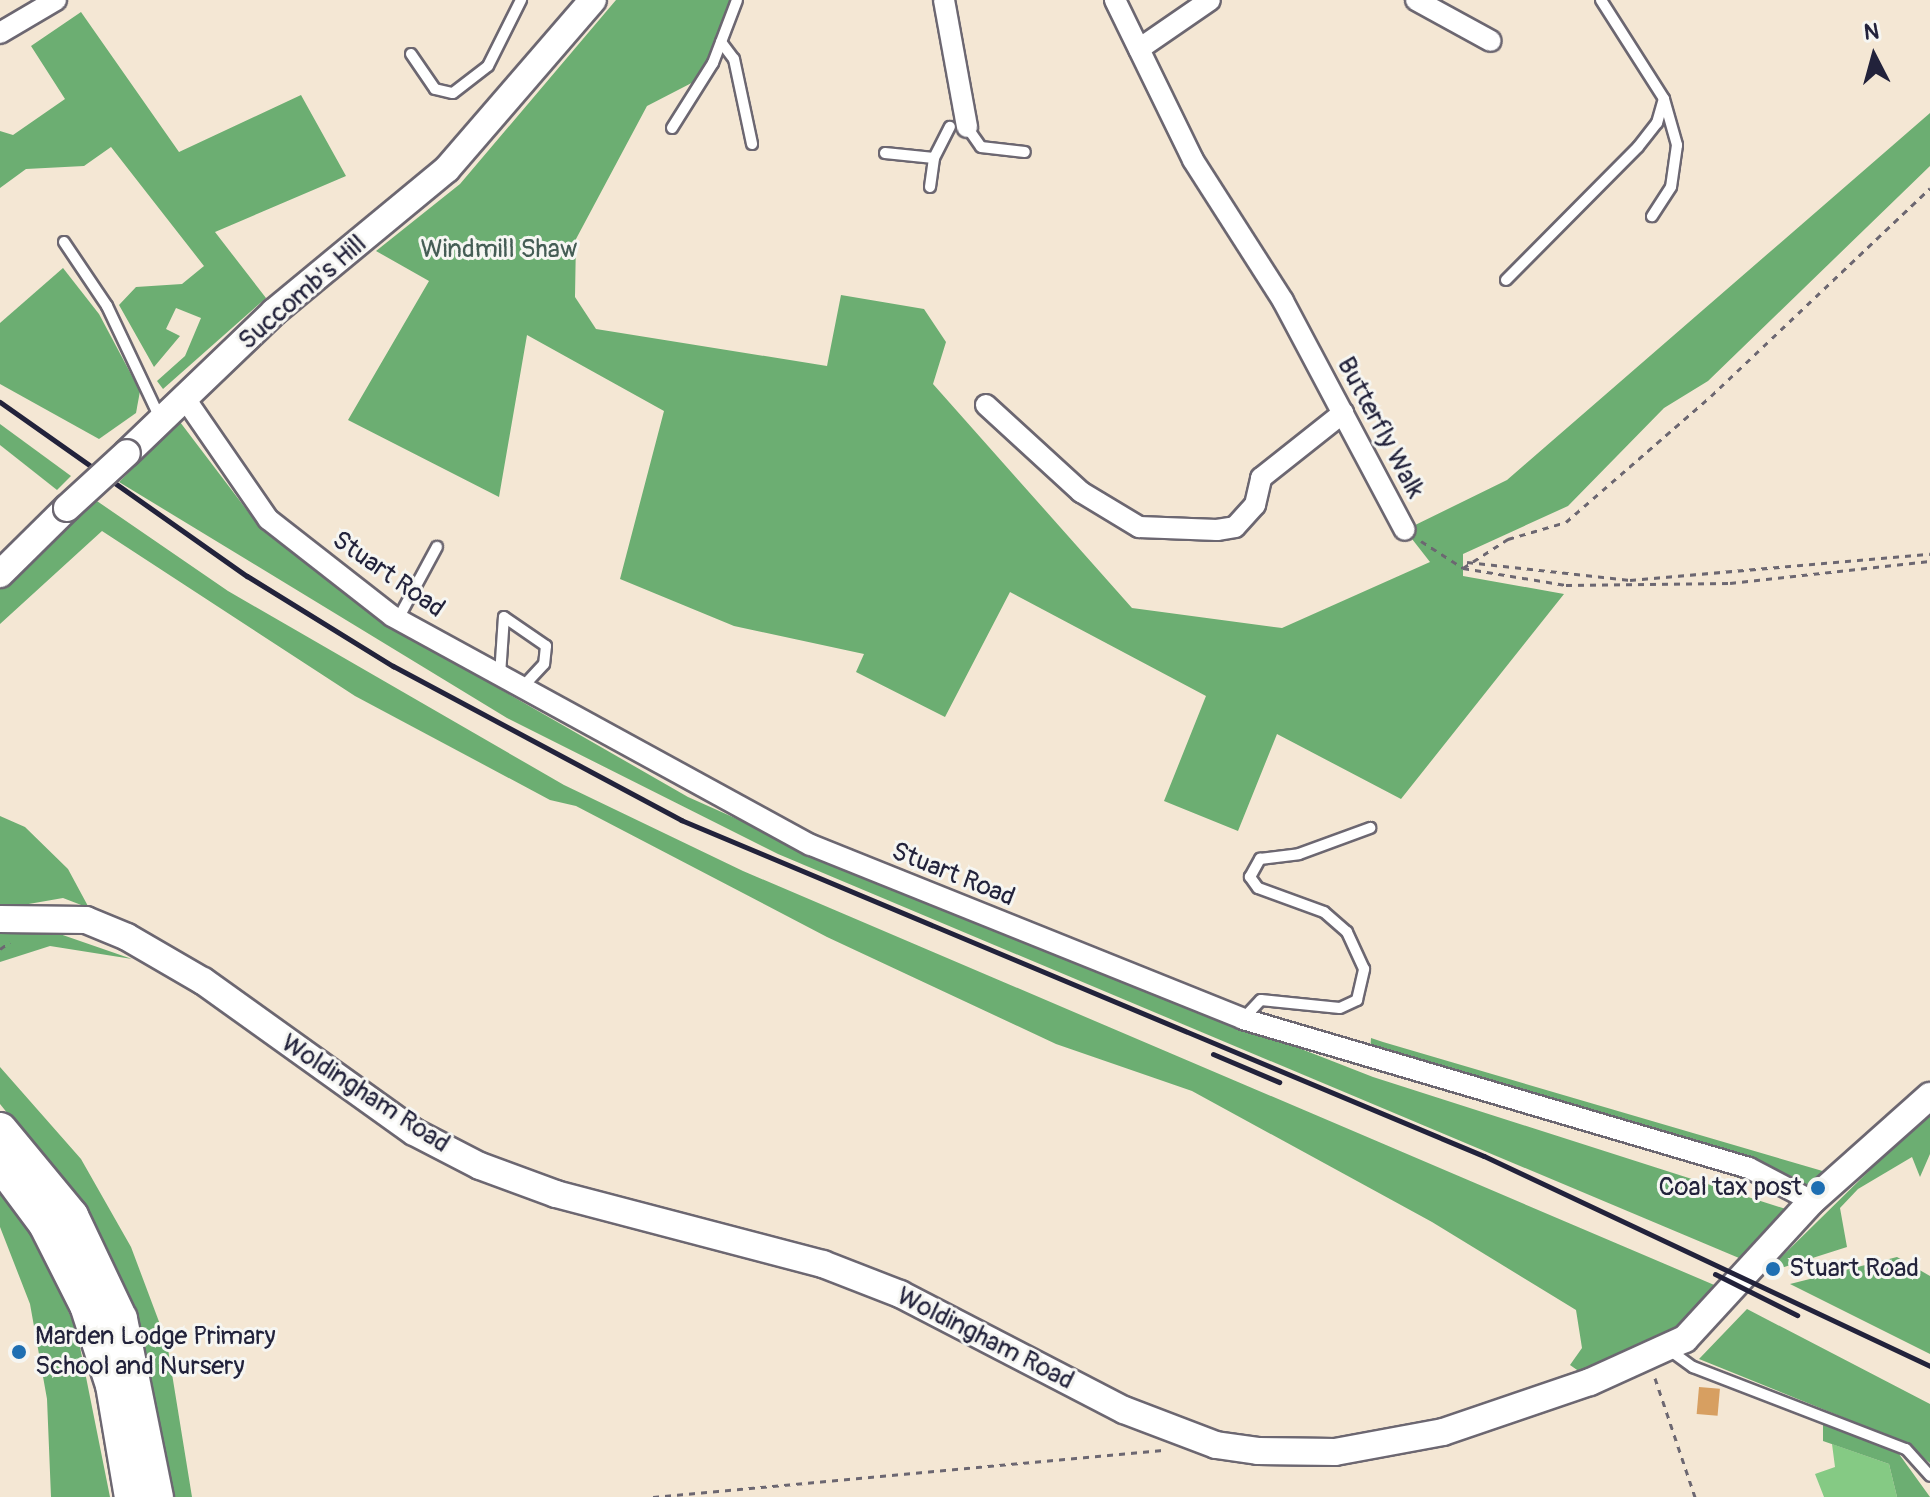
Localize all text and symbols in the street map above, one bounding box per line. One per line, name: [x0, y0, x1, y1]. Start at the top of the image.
north arrow: [1834, 16, 1914, 96]
text: N: [1863, 17, 1880, 47]
street label: Succomb's Hill: [233, 229, 373, 357]
park label: Windmill Shaw: [421, 234, 577, 266]
street label: Butterfly Walk: [1330, 352, 1430, 504]
street label: Stuart Road: [326, 525, 450, 625]
street label: Stuart Road: [887, 836, 1019, 914]
street label: Woldingham Road: [275, 1028, 455, 1160]
place label: Coal tax post: [1659, 1172, 1802, 1204]
marker: Coal tax post: [1809, 1179, 1827, 1197]
place label: Stuart Road: [1789, 1253, 1919, 1285]
marker: Stuart Road: [1764, 1260, 1782, 1278]
street label: Woldingham Road: [891, 1281, 1079, 1397]
place label: Marden Lodge Primary School and Nursery: [35, 1321, 276, 1382]
marker: Marden Lodge Primary School and Nursery: [10, 1343, 28, 1361]

